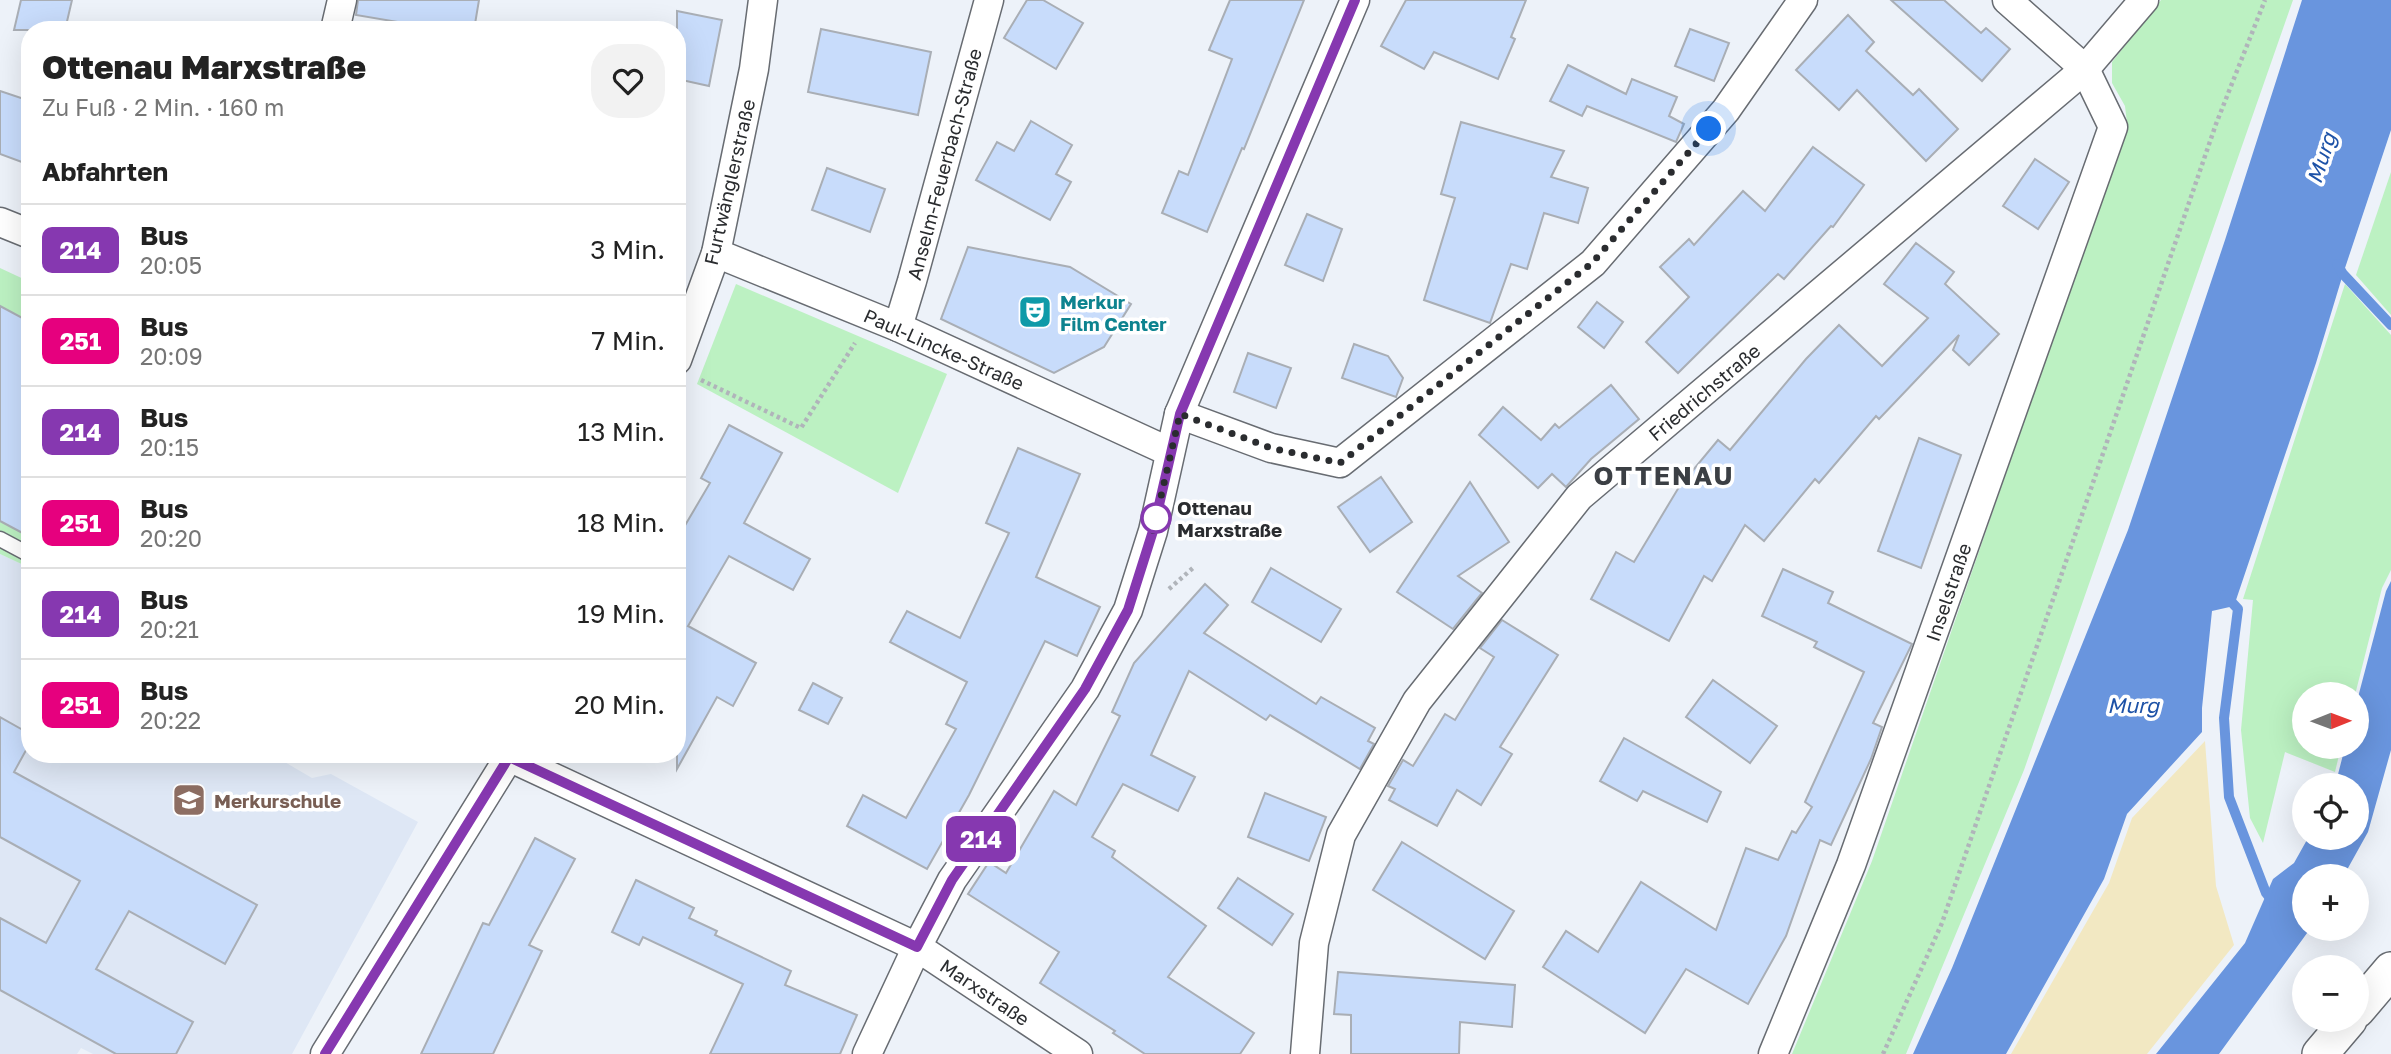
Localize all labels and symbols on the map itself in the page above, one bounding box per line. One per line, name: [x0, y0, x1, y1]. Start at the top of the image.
street label: Anselm-Feuerbach-Straße: [902, 46, 986, 282]
street label: Furtwänglerstraße: [699, 97, 759, 267]
your location: [1691, 111, 1726, 146]
water label: Murg: [2301, 127, 2342, 187]
place label: Merkur Film Center: [1060, 290, 1167, 335]
theatre icon: Merkur Film Center: [1016, 293, 1054, 331]
street label: Paul-Lincke-Straße: [860, 303, 1028, 395]
street label: Friedrichstraße: [1643, 339, 1765, 445]
district label: OTTENAU: [1593, 460, 1735, 491]
place label: Ottenau Marxstraße: [1177, 496, 1282, 541]
marker: Ottenau Marxstraße: [1141, 503, 1171, 533]
street label: Inselstraße: [1920, 540, 1976, 644]
north arrow: [2292, 682, 2370, 760]
water label: Murg: [2107, 692, 2161, 718]
school or university icon: Merkurschule: [170, 781, 208, 819]
place label: Merkurschule: [214, 789, 341, 812]
line badge: 214: [941, 816, 1021, 862]
street label: Marxstraße: [936, 954, 1034, 1030]

